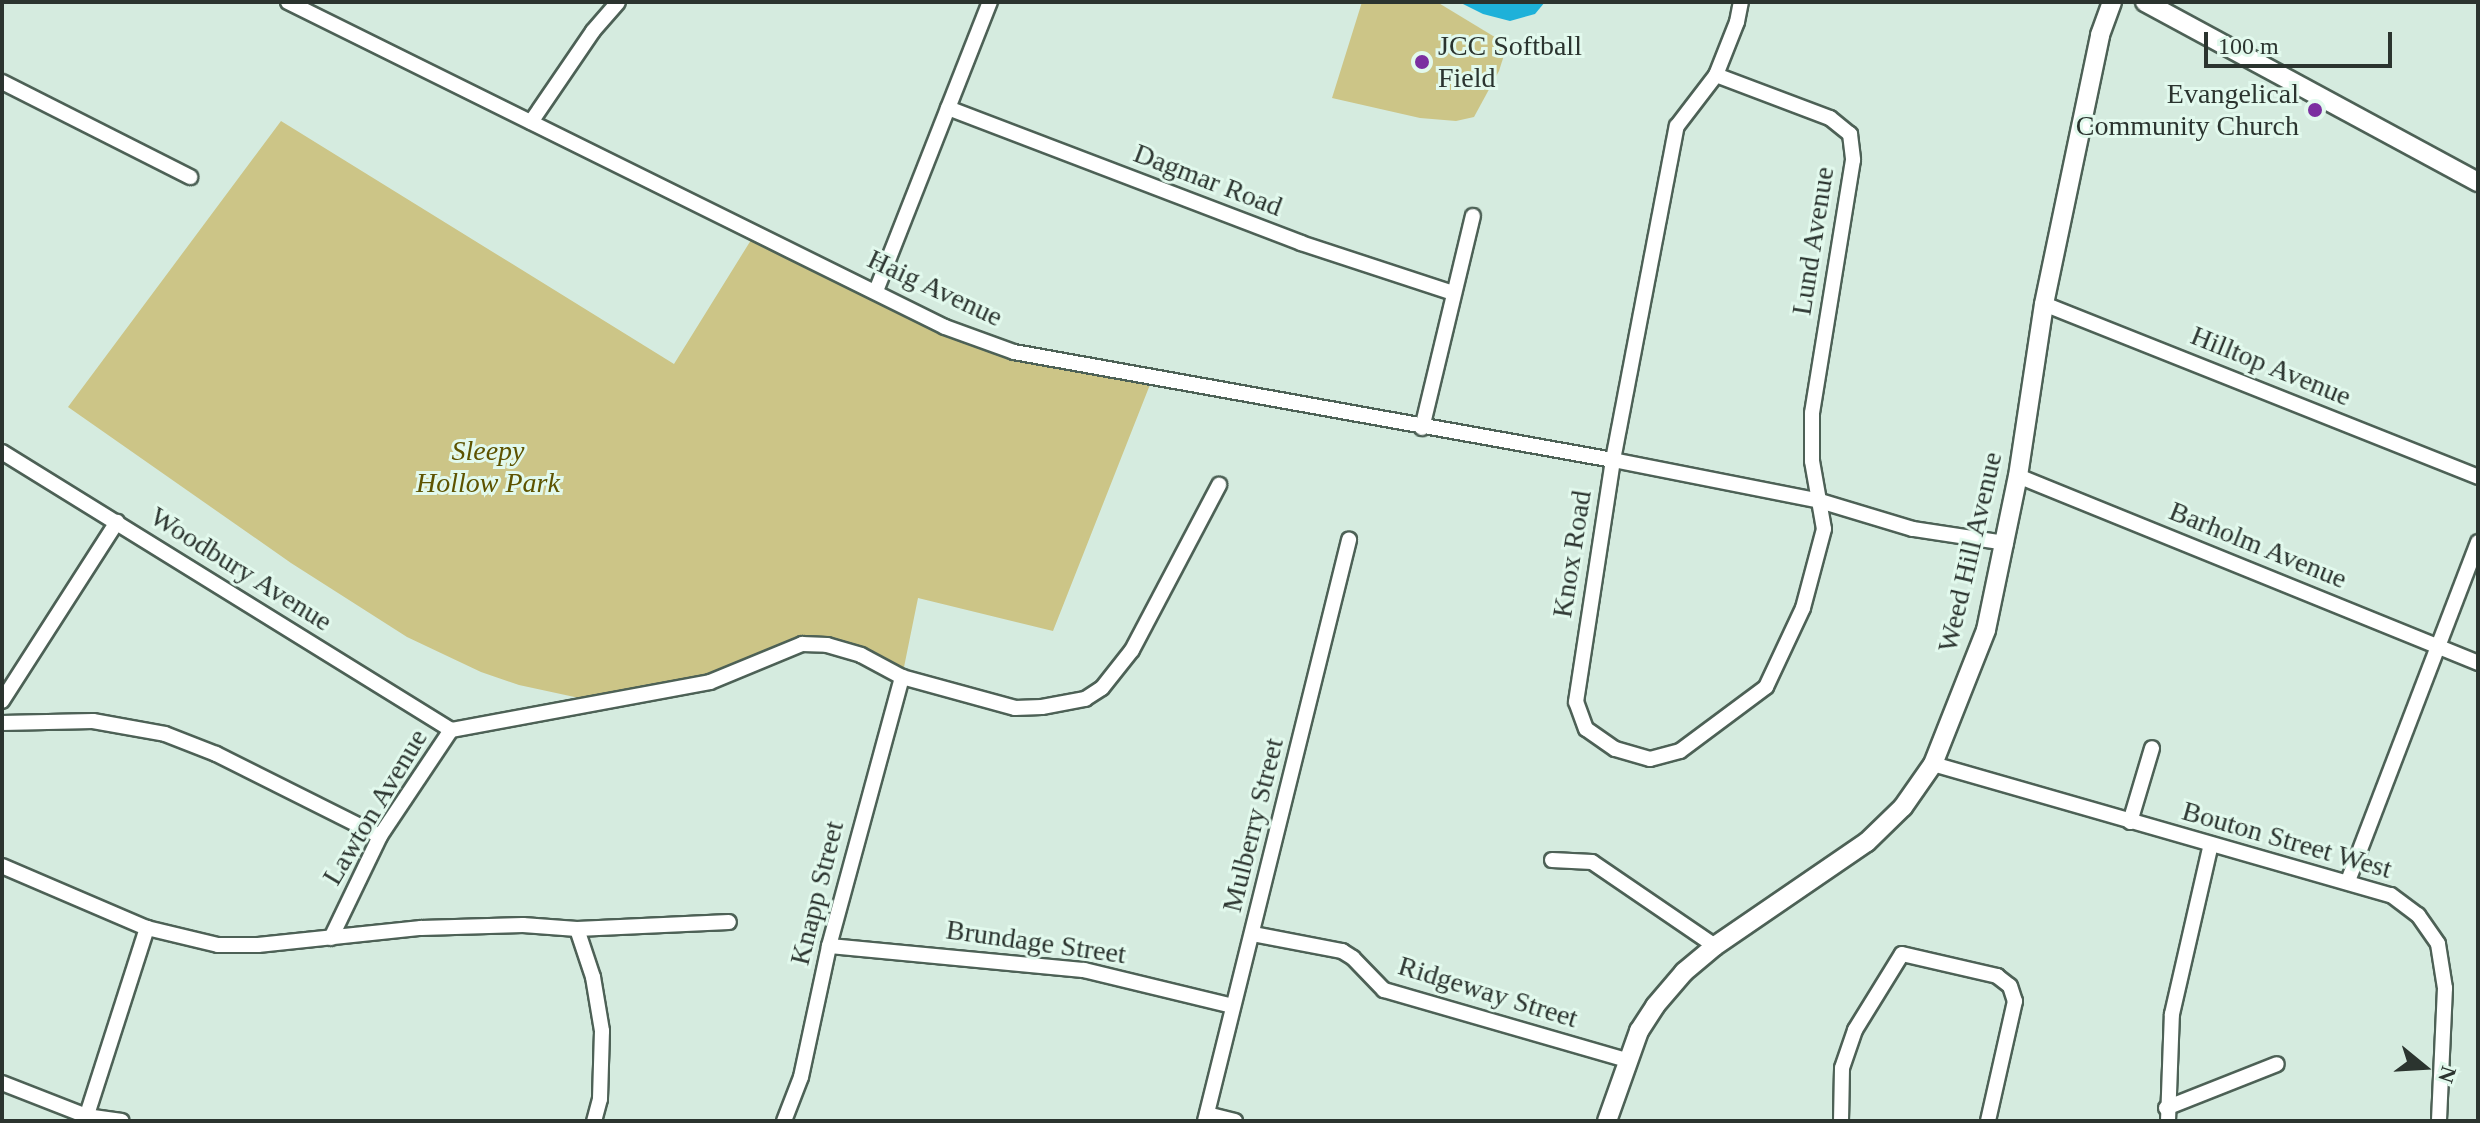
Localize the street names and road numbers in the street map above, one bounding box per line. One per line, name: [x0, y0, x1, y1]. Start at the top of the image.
street label: Dagmar Road: [1129, 136, 1287, 224]
street label: Lund Avenue: [1785, 164, 1841, 318]
street label: Haig Avenue: [862, 242, 1008, 334]
street label: Hilltop Avenue: [2185, 318, 2357, 414]
street label: Weed Hill Avenue: [1931, 448, 2009, 656]
street label: Knox Road: [1545, 488, 1599, 620]
street label: Barholm Avenue: [2164, 494, 2352, 596]
street label: Woodbury Avenue: [143, 499, 339, 639]
street label: Lawton Avenue: [315, 722, 435, 892]
street label: Mulberry Street: [1215, 735, 1291, 915]
street label: Bouton Street West: [2178, 794, 2396, 886]
street label: Knapp Street: [783, 818, 851, 968]
street label: Brundage Street: [944, 913, 1128, 971]
street label: Ridgeway Street: [1394, 949, 1582, 1035]

